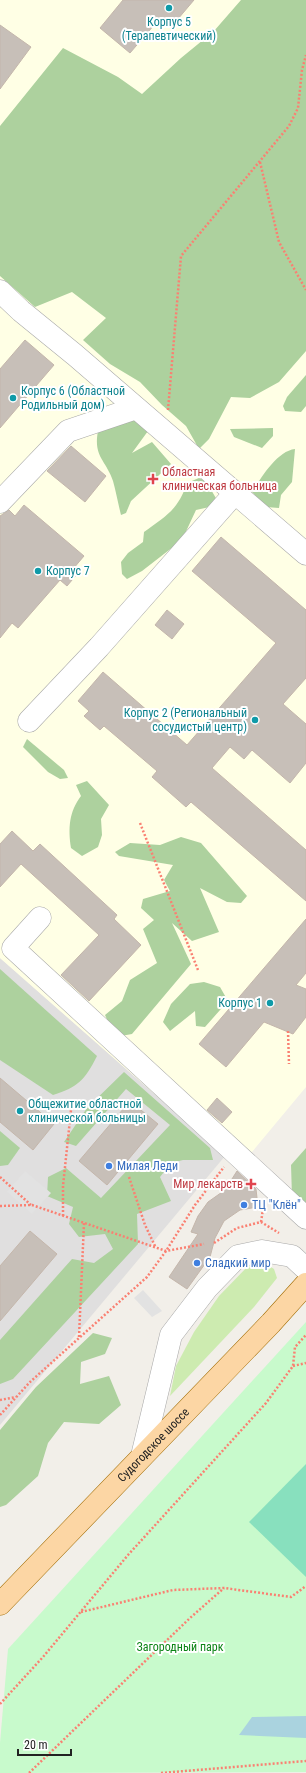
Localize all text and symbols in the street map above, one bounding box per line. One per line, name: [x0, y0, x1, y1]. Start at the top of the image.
marker: Корпус 5 (Терапевтический): [164, 3, 174, 13]
place label: Корпус 5 (Терапевтический): [122, 15, 216, 43]
place label: Корпус 6 (Областной Родильный дом): [21, 384, 125, 412]
marker: Корпус 6 (Областной Родильный дом): [8, 393, 18, 403]
place label: Областная клиническая больница: [162, 465, 277, 493]
marker: Областная клиническая больница: [147, 473, 159, 485]
place label: Корпус 7: [46, 564, 90, 578]
marker: Корпус 7: [33, 566, 43, 576]
place label: Корпус 2 (Региональный сосудистый центр): [124, 706, 247, 734]
marker: Корпус 2 (Региональный сосудистый центр): [250, 715, 260, 725]
place label: Корпус 1: [218, 996, 262, 1010]
marker: Корпус 1: [265, 998, 275, 1008]
place label: Общежитие областной клинической больницы: [28, 1097, 146, 1125]
marker: Общежитие областной клинической больницы: [15, 1106, 25, 1116]
place label: Милая Леди: [117, 1159, 178, 1173]
marker: Милая Леди: [104, 1161, 114, 1171]
place label: Мир лекарств: [173, 1177, 243, 1191]
marker: Мир лекарств: [246, 1179, 256, 1189]
place label: ТЦ "Клён": [252, 1198, 301, 1212]
marker: ТЦ "Клён": [239, 1200, 249, 1210]
place label: Сладкий мир: [205, 1256, 271, 1270]
marker: Сладкий мир: [192, 1258, 202, 1268]
street label: Судогодское шоссе: [115, 1405, 192, 1485]
park label: Загородный парк: [137, 1640, 224, 1654]
scale bar: [18, 1731, 71, 1757]
text: 20 m: [24, 1738, 48, 1752]

